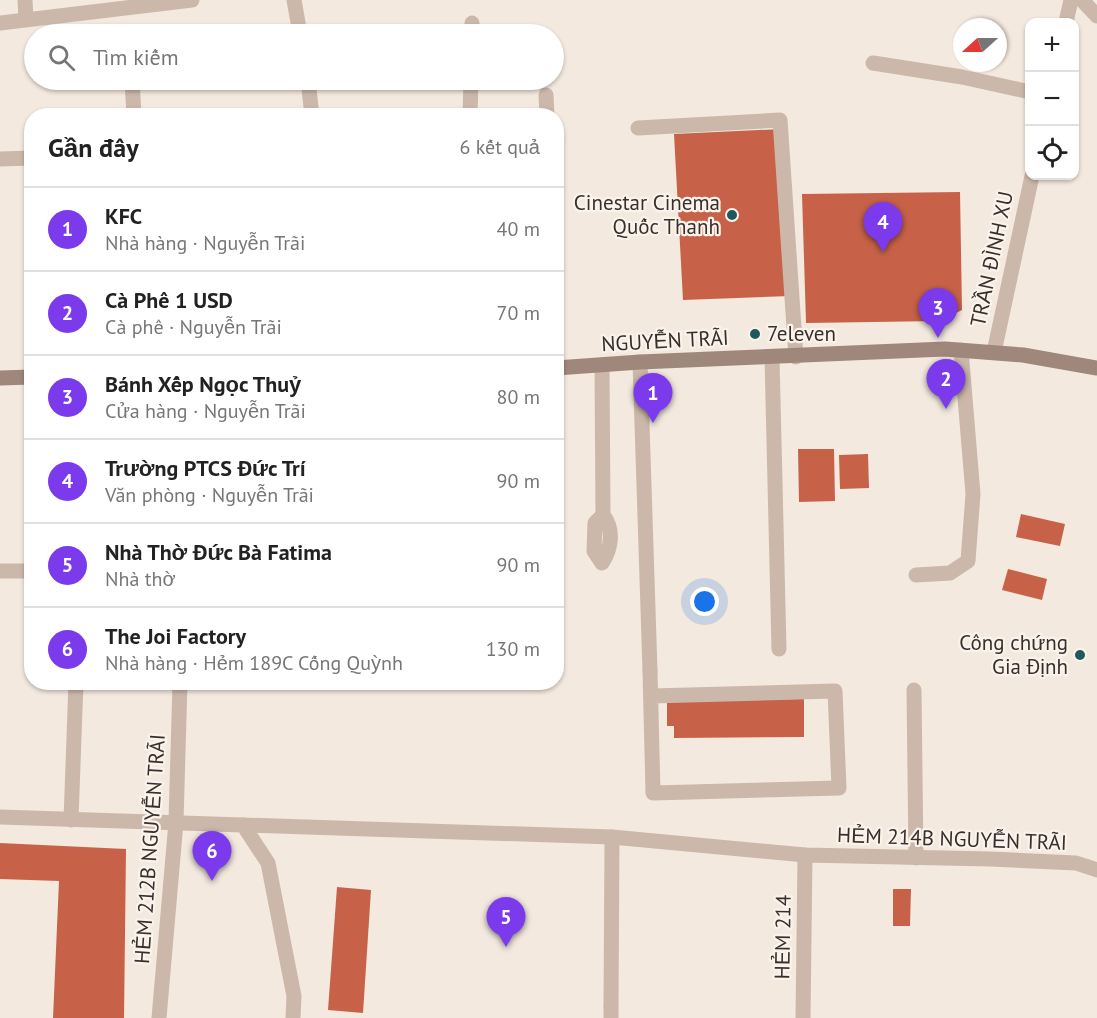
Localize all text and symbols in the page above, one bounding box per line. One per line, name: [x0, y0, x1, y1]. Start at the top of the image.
north arrow: [953, 18, 1007, 72]
map controls: [1025, 18, 1079, 180]
button: +: [1025, 18, 1079, 72]
search box: [24, 24, 564, 90]
icon: search: [45, 41, 78, 74]
text: Tìm kiếm: [93, 43, 179, 71]
button: −: [1025, 72, 1079, 126]
button: locate: [1025, 126, 1079, 180]
text: Gần đây: [48, 131, 139, 164]
text: 6 kết quả: [459, 134, 540, 160]
place label: Cinestar Cinema Quốc Thanh: [574, 189, 720, 240]
street label: TRẦN ÐÌNH XU: [964, 189, 1019, 329]
text: KFC: [105, 202, 142, 230]
pin: 4: [864, 202, 902, 252]
marker: Cinestar Cinema Quốc Thanh: [725, 208, 739, 222]
text: 1: [62, 216, 73, 242]
text: 40 m: [497, 216, 540, 242]
text: Nhà hàng · Nguyễn Trãi: [105, 230, 305, 256]
text: Cà Phê 1 USD: [105, 286, 233, 314]
pin: 3: [918, 288, 958, 338]
text: 2: [62, 300, 73, 326]
text: 70 m: [497, 300, 540, 326]
text: Cà phê · Nguyễn Trãi: [105, 314, 282, 340]
place label: 7eleven: [767, 320, 836, 347]
street label: NGUYỄN TRÃI: [601, 324, 729, 357]
marker: 7eleven: [748, 327, 762, 341]
pin: 2: [926, 360, 966, 409]
text: Bánh Xếp Ngọc Thuỷ: [105, 370, 301, 398]
pin: 1: [634, 374, 672, 423]
text: 3: [62, 384, 73, 410]
text: 80 m: [497, 384, 540, 410]
text: Cửa hàng · Nguyễn Trãi: [105, 398, 306, 424]
text: Trường PTCS Đức Trí: [105, 454, 306, 482]
text: 4: [62, 468, 73, 494]
text: 90 m: [497, 468, 540, 494]
text: Văn phòng · Nguyễn Trãi: [105, 482, 314, 508]
text: Nhà Thờ Đức Bà Fatima: [105, 538, 332, 566]
text: 5: [62, 552, 73, 578]
text: 90 m: [497, 552, 540, 578]
text: Nhà thờ: [105, 566, 176, 592]
your location: [690, 587, 719, 616]
text: The Joi Factory: [105, 622, 246, 650]
place label: Công chứng Gia Định: [959, 629, 1068, 680]
text: 6: [62, 636, 73, 662]
text: 130 m: [486, 636, 540, 662]
marker: Công chứng Gia Định: [1073, 648, 1087, 662]
text: Nhà hàng · Hẻm 189C Cống Quỳnh: [105, 650, 403, 676]
street label: HẺM 212B NGUYỄN TRÃI: [128, 733, 171, 965]
street label: HẺM 214B NGUYỄN TRÃI: [837, 821, 1067, 856]
pin: 6: [192, 832, 232, 881]
street label: HẺM 214: [768, 894, 797, 980]
pin: 5: [486, 898, 526, 947]

